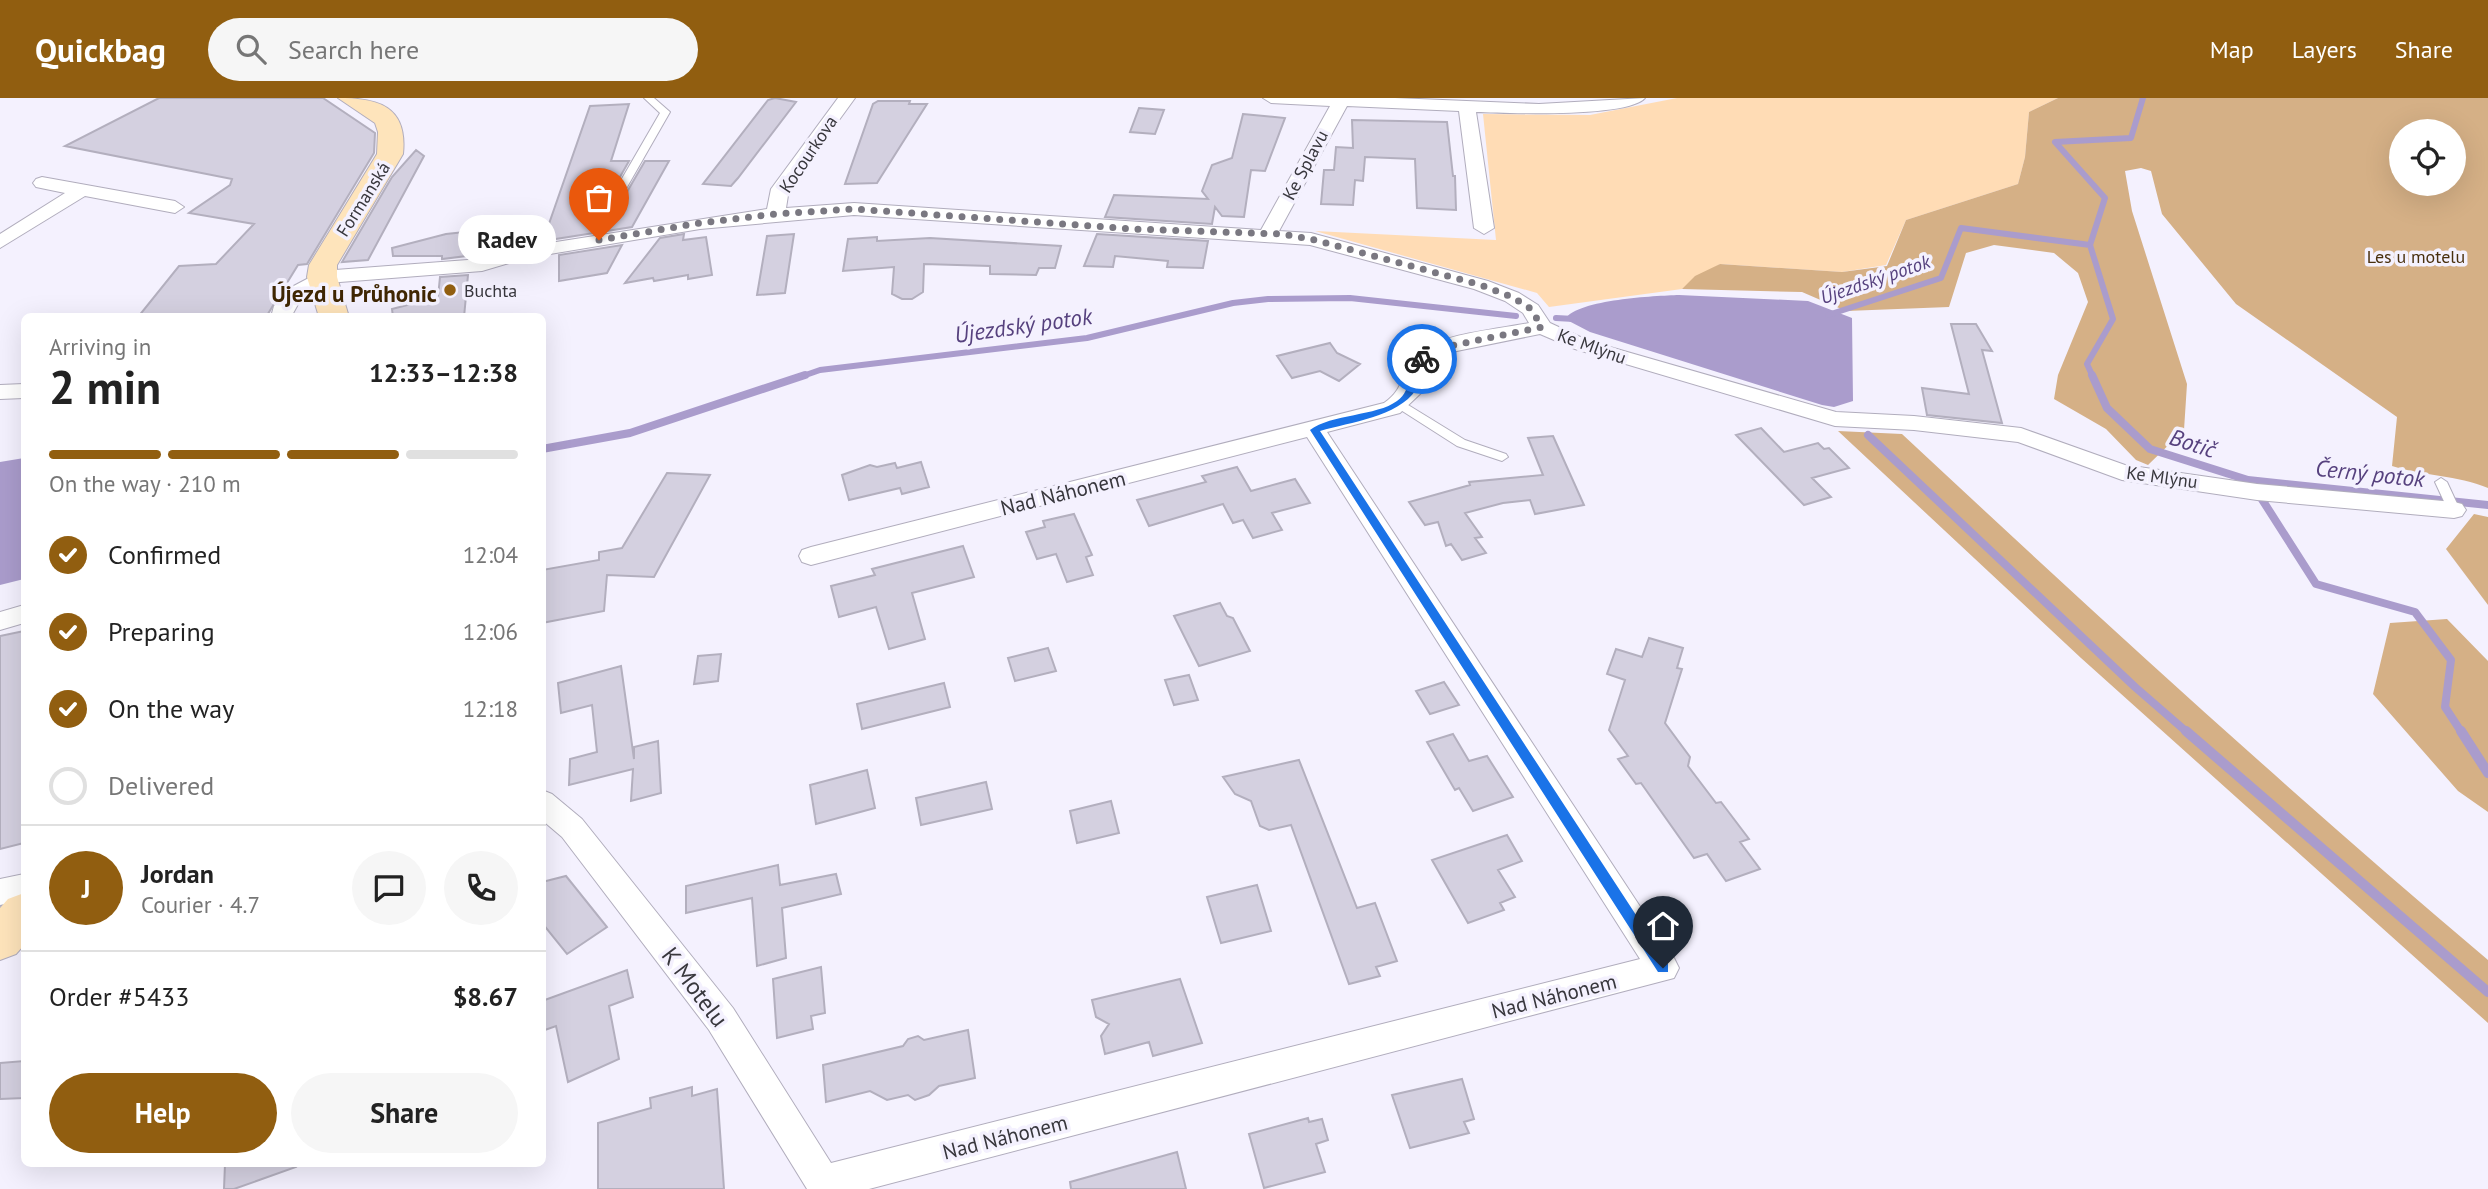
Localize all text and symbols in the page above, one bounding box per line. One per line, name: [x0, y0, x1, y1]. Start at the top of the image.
search box: [208, 18, 698, 81]
text: Quickbag: [35, 28, 166, 71]
icon: search: [232, 30, 270, 68]
text: Search here: [288, 33, 419, 66]
text: Map: [2210, 34, 2254, 65]
text: Layers: [2292, 34, 2357, 65]
text: Share: [2395, 34, 2453, 65]
street label: Kocourkova: [774, 111, 842, 197]
map controls: [2389, 119, 2466, 196]
button: locate: [2389, 119, 2466, 196]
street label: Ke Splavu: [1277, 126, 1333, 204]
street label: Formanská: [331, 157, 395, 241]
pin: [569, 168, 629, 240]
icon: bag: [580, 179, 618, 217]
callout: Radev: [459, 216, 557, 264]
text: Radev: [477, 225, 537, 254]
park label: Les u motelu: [2367, 245, 2465, 268]
water label: Újezdský potok: [1817, 249, 1935, 309]
district label: Újezd u Průhonic: [271, 279, 437, 308]
place label: Buchta: [464, 279, 517, 302]
marker: Buchta: [442, 282, 458, 298]
water label: Újezdský potok: [952, 301, 1095, 349]
street label: Ke Mlýnu: [1554, 323, 1630, 369]
courier: [1387, 324, 1457, 394]
text: Arriving in: [49, 332, 151, 361]
icon: bike: [1403, 340, 1441, 378]
text: 12:33–12:38: [369, 356, 518, 389]
text: 2 min: [49, 357, 161, 417]
water label: Botič: [2166, 422, 2222, 465]
water label: Černý potok: [2314, 453, 2428, 493]
street label: Ke Mlýnu: [2125, 461, 2199, 493]
street label: Nad Náhonem: [998, 464, 1128, 522]
text: On the way · 210 m: [49, 469, 241, 498]
icon: check: [49, 536, 87, 574]
text: Confirmed: [108, 538, 221, 571]
text: 12:04: [463, 540, 518, 569]
icon: check: [49, 613, 87, 651]
text: Preparing: [108, 615, 215, 648]
text: 12:06: [463, 617, 518, 646]
icon: check: [49, 690, 87, 728]
text: On the way: [108, 692, 234, 725]
text: 12:18: [463, 694, 518, 723]
text: Delivered: [108, 769, 214, 802]
button: chat: [352, 851, 426, 925]
button: phone: [444, 851, 518, 925]
text: Jordan: [141, 857, 214, 890]
text: J: [82, 872, 90, 905]
text: Courier · 4.7: [141, 890, 260, 919]
pin: [1633, 896, 1693, 968]
icon: home: [1644, 907, 1682, 945]
street label: K Motelu: [655, 941, 735, 1033]
street label: Nad Náhonem: [1489, 967, 1619, 1025]
text: Order #5433: [49, 980, 189, 1013]
text: $8.67: [453, 980, 518, 1013]
button: Help: [49, 1073, 277, 1153]
button: Share: [291, 1073, 518, 1153]
street label: Nad Náhonem: [940, 1108, 1070, 1166]

